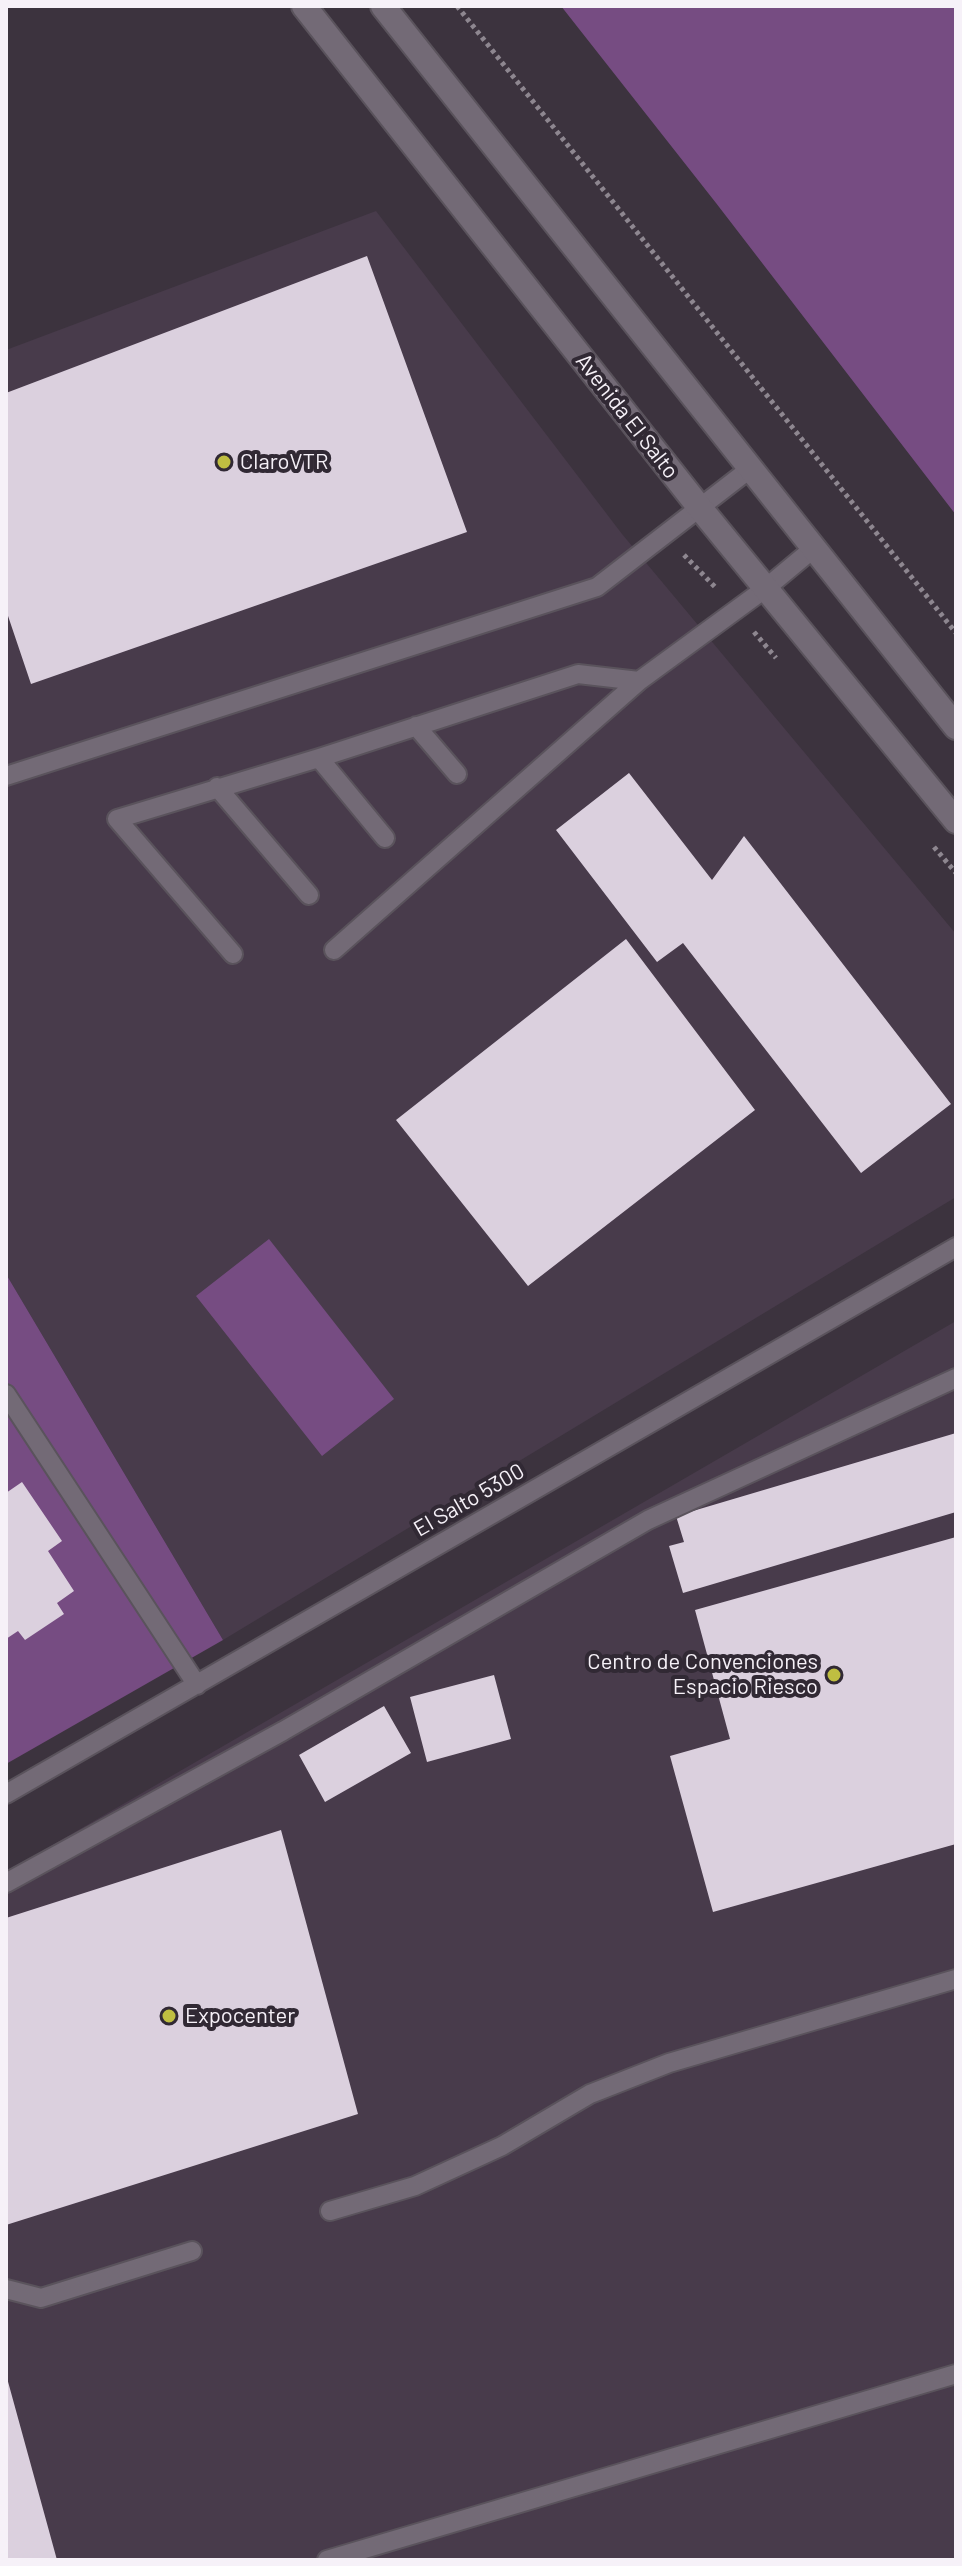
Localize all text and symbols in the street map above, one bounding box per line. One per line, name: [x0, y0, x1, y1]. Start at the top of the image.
street label: Avenida El Salto: [570, 348, 684, 484]
place label: ClaroVTR: [240, 449, 328, 475]
marker: ClaroVTR: [215, 453, 233, 471]
street label: El Salto 5300: [409, 1458, 529, 1542]
place label: Centro de Convenciones Espacio Riesco: [587, 1649, 818, 1700]
marker: Centro de Convenciones Espacio Riesco: [825, 1666, 843, 1684]
place label: Expocenter: [185, 2003, 295, 2029]
marker: Expocenter: [160, 2007, 178, 2025]

